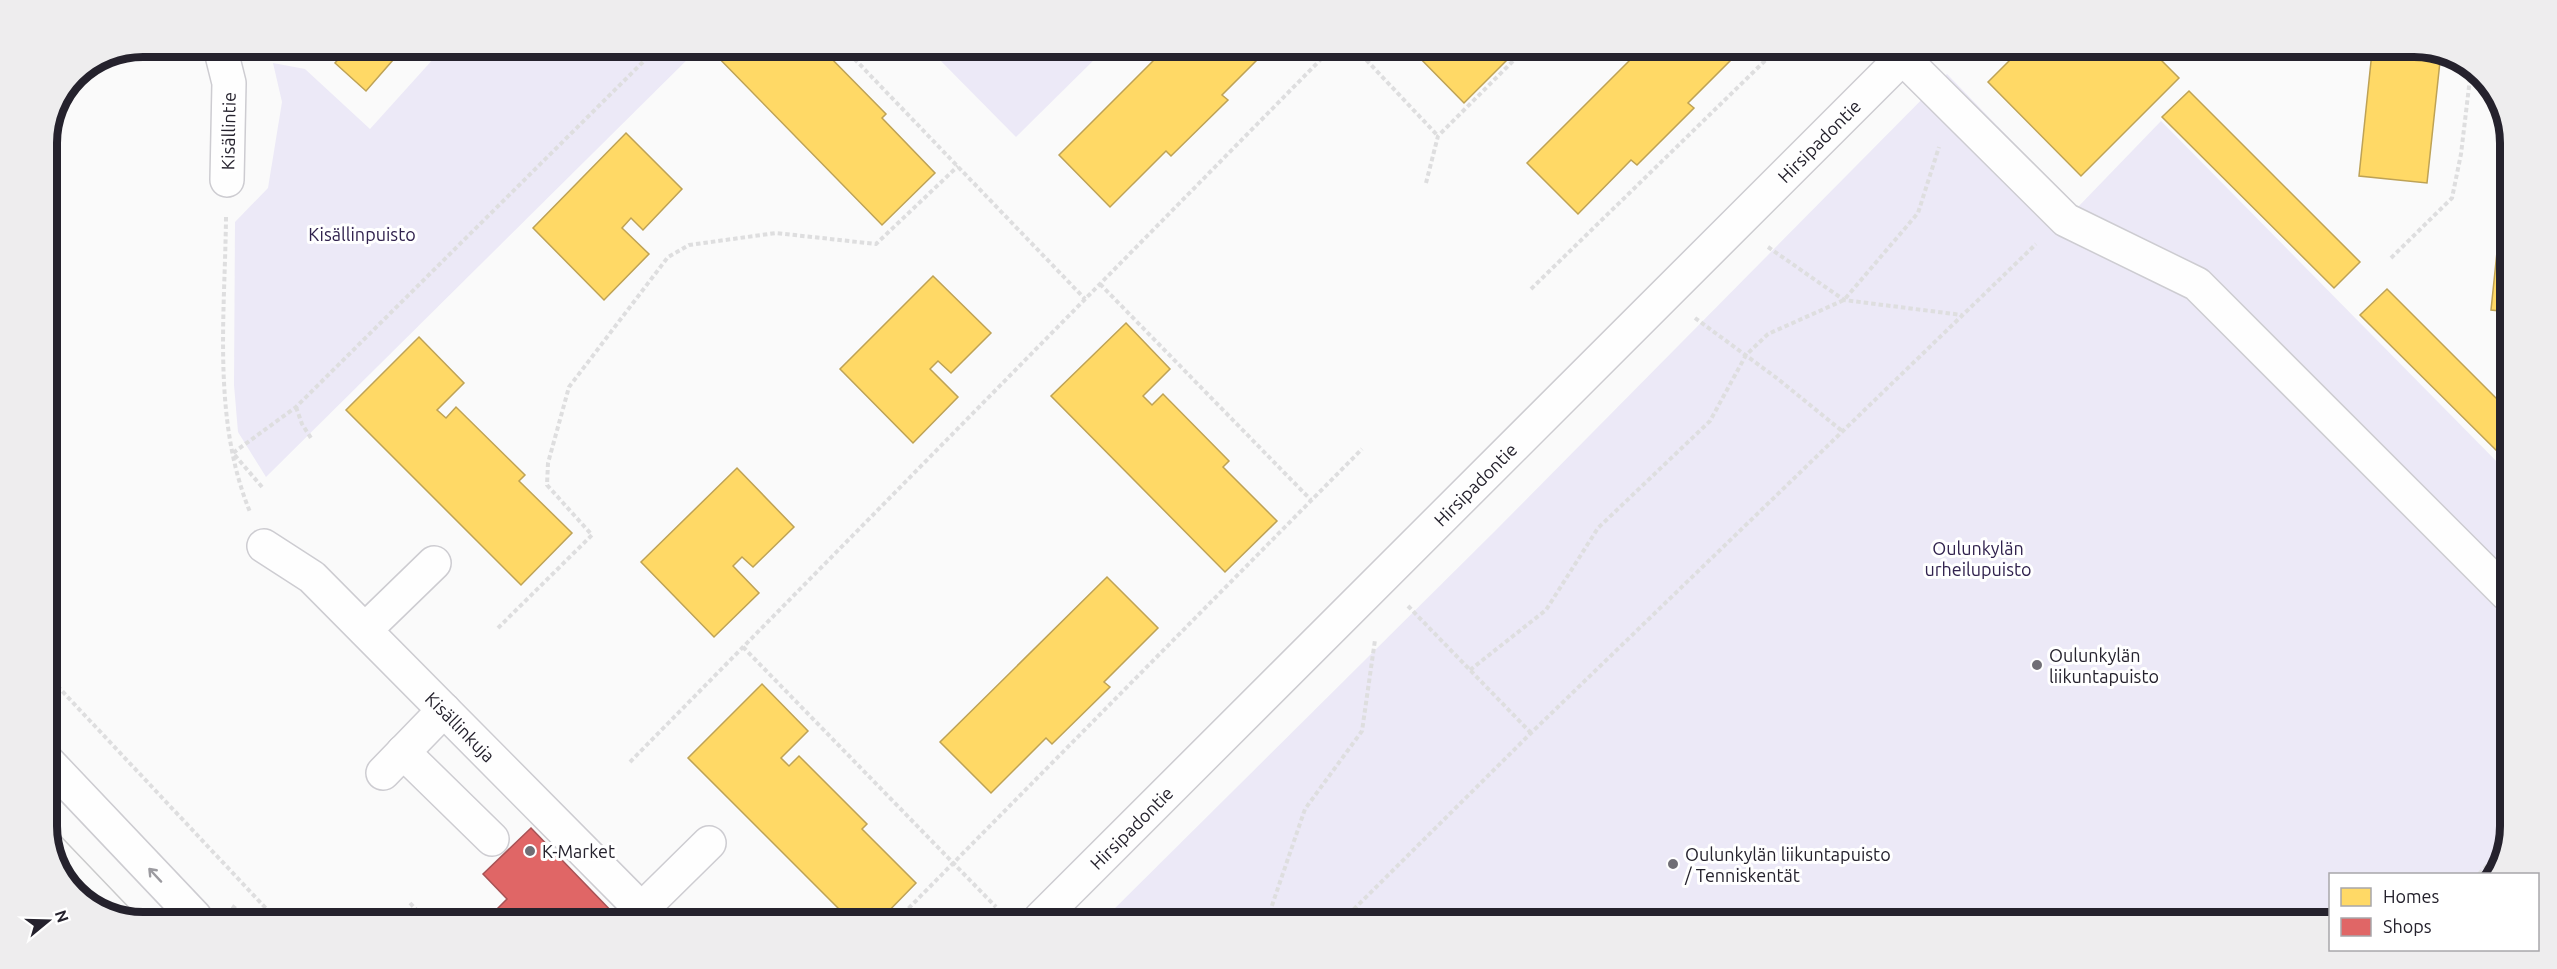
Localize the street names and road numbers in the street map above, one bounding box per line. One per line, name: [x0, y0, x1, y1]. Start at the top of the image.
street label: Kisällintie: [217, 92, 239, 170]
street label: Hirsipadontie: [1774, 96, 1864, 186]
street label: Hirsipadontie: [1430, 439, 1521, 530]
street label: Kisällinkuja: [422, 688, 499, 766]
street label: Hirsipadontie: [1086, 782, 1177, 873]

